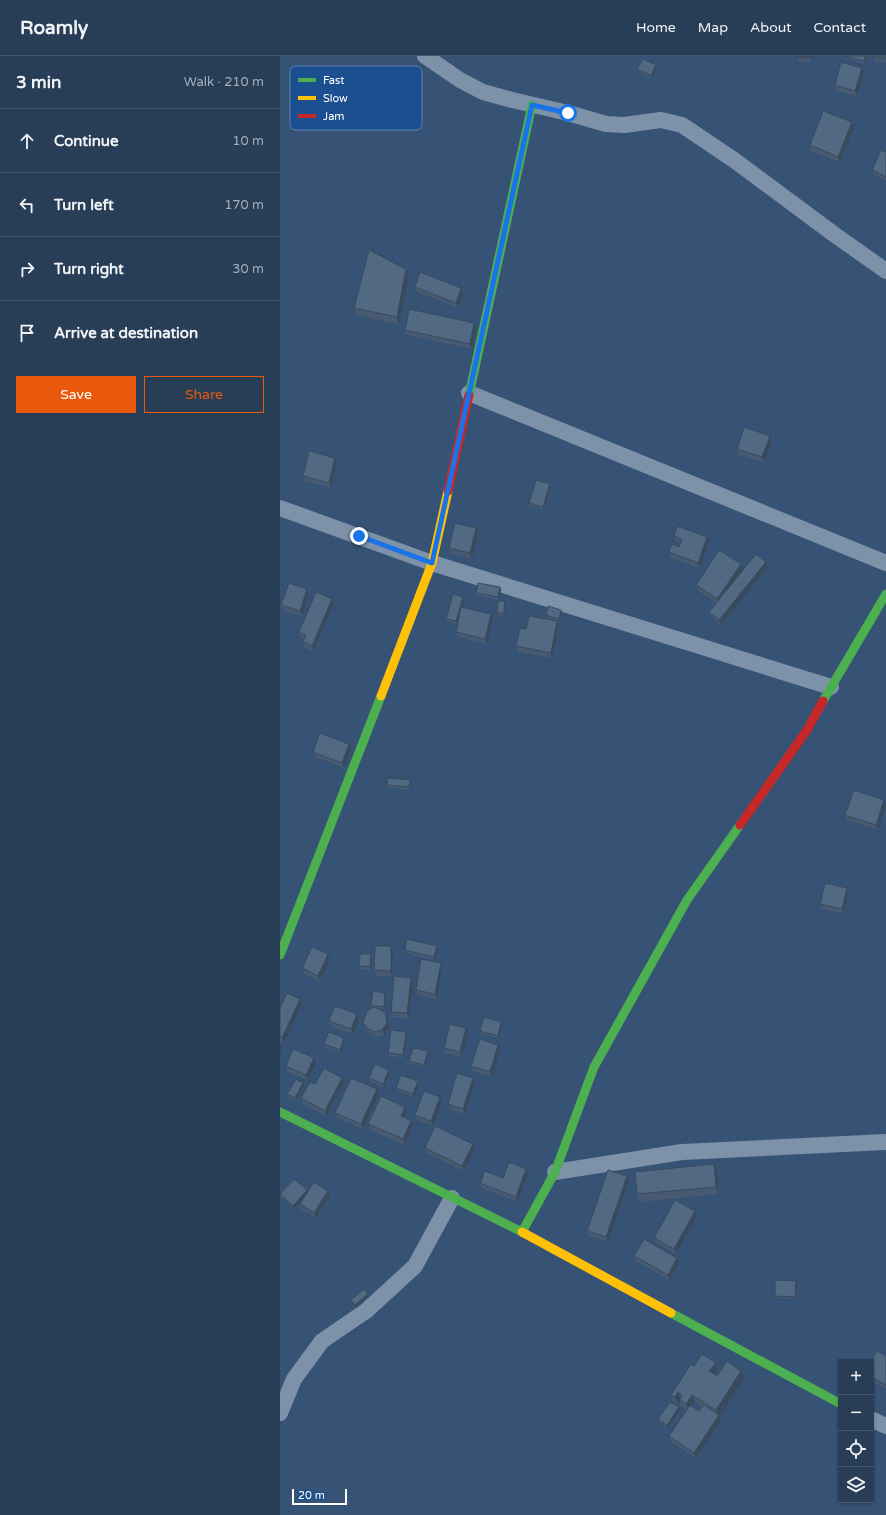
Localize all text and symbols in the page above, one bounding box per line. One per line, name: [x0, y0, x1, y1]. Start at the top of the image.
text: Roamly: [20, 17, 88, 39]
text: Home: [636, 19, 676, 36]
text: Map: [698, 19, 728, 36]
text: About: [750, 19, 792, 36]
text: Contact: [814, 19, 866, 36]
legend: [290, 66, 422, 130]
text: 3 min: [16, 72, 61, 93]
text: Walk · 210 m: [184, 74, 264, 90]
text: Fast: [323, 74, 344, 87]
text: Slow: [323, 92, 348, 105]
route start: [559, 104, 577, 122]
text: Jam: [323, 110, 344, 123]
icon: ahead: [16, 130, 38, 152]
text: Continue: [54, 132, 118, 150]
text: 10 m: [232, 133, 264, 149]
icon: left: [16, 194, 38, 216]
text: Turn left: [54, 196, 114, 214]
text: 170 m: [224, 197, 264, 213]
icon: right: [16, 258, 38, 280]
text: Turn right: [54, 260, 124, 278]
text: 30 m: [232, 261, 264, 277]
icon: arrive: [16, 322, 38, 344]
text: Arrive at destination: [54, 324, 198, 342]
button: Save: [16, 376, 136, 413]
button: Share: [144, 376, 264, 413]
route end: [350, 527, 368, 545]
map controls: [838, 1359, 874, 1503]
button: +: [838, 1359, 874, 1395]
button: −: [838, 1395, 874, 1431]
button: locate: [838, 1431, 874, 1467]
button: layers: [838, 1467, 874, 1503]
scale bar: [292, 1487, 347, 1506]
text: 20 m: [298, 1489, 325, 1502]

